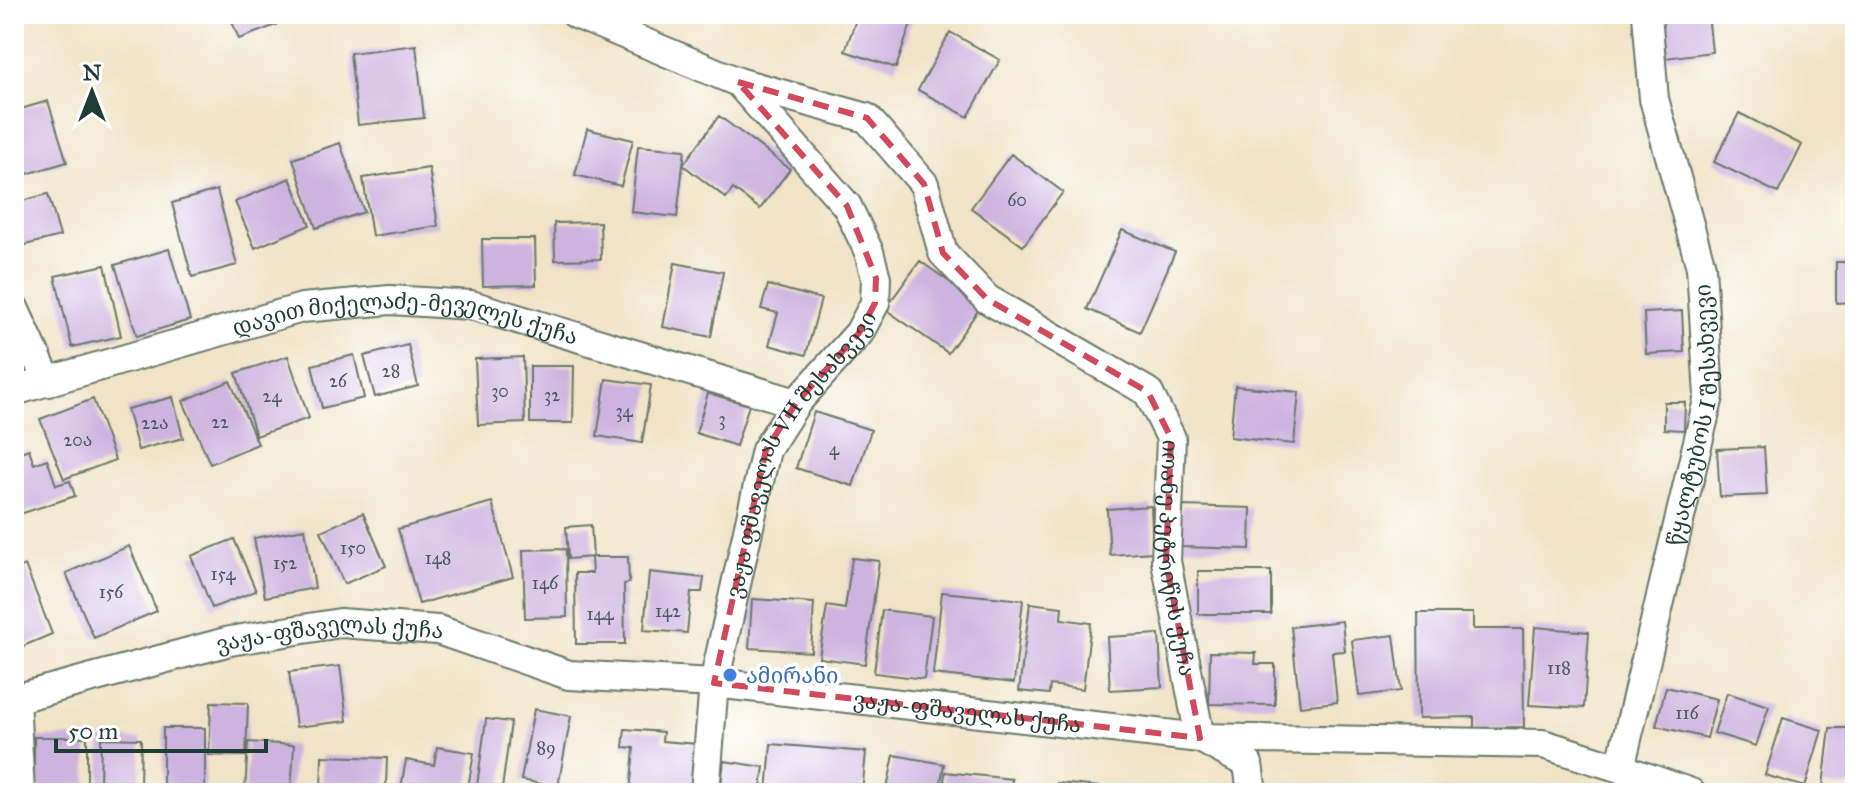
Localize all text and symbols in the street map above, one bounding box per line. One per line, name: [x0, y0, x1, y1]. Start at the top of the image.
north arrow: [52, 52, 132, 132]
text: N: [83, 59, 102, 86]
house number: 60: [1007, 189, 1027, 211]
street label: წყალტუბოს I შესახვევი: [1660, 283, 1722, 548]
text: დავით მიქელაძე-მეველეს ქუჩა: [229, 286, 581, 350]
street label: ვაჟა ფშაველას VII შესახვევი: [720, 306, 882, 601]
street label: დავით მიქელაძე-მეველეს ქუჩა: [229, 320, 581, 352]
house number: 28: [382, 360, 400, 382]
house number: 26: [329, 370, 348, 392]
house number: 30: [491, 380, 509, 402]
house number: 32: [544, 384, 560, 406]
house number: 24: [263, 385, 282, 407]
house number: 34: [615, 400, 634, 422]
house number: 3: [718, 408, 726, 430]
house number: 22: [211, 411, 229, 433]
house number: 22ა: [141, 412, 169, 434]
house number: 20ა: [63, 429, 93, 451]
house number: 4: [829, 438, 840, 460]
street label: იოანე პეტრიწის ქუჩა: [1151, 439, 1201, 678]
house number: 150: [340, 537, 366, 559]
house number: 148: [425, 547, 451, 569]
house number: 152: [273, 552, 297, 574]
house number: 154: [211, 563, 236, 585]
house number: 146: [532, 572, 559, 594]
house number: 156: [99, 581, 124, 603]
house number: 142: [655, 600, 681, 622]
house number: 144: [586, 603, 615, 625]
street label: ვაჟა-ფშაველას ქუჩა: [213, 610, 444, 658]
house number: 118: [1547, 657, 1571, 679]
place label: ამირანი: [746, 662, 838, 689]
marker: ამირანი: [721, 666, 739, 684]
street label: ვაჟა-ფშაველას ქუჩა: [852, 685, 1083, 738]
house number: 116: [1675, 702, 1699, 724]
scale bar: [56, 703, 266, 753]
text: 50 m: [68, 716, 118, 746]
house number: 89: [536, 737, 556, 759]

